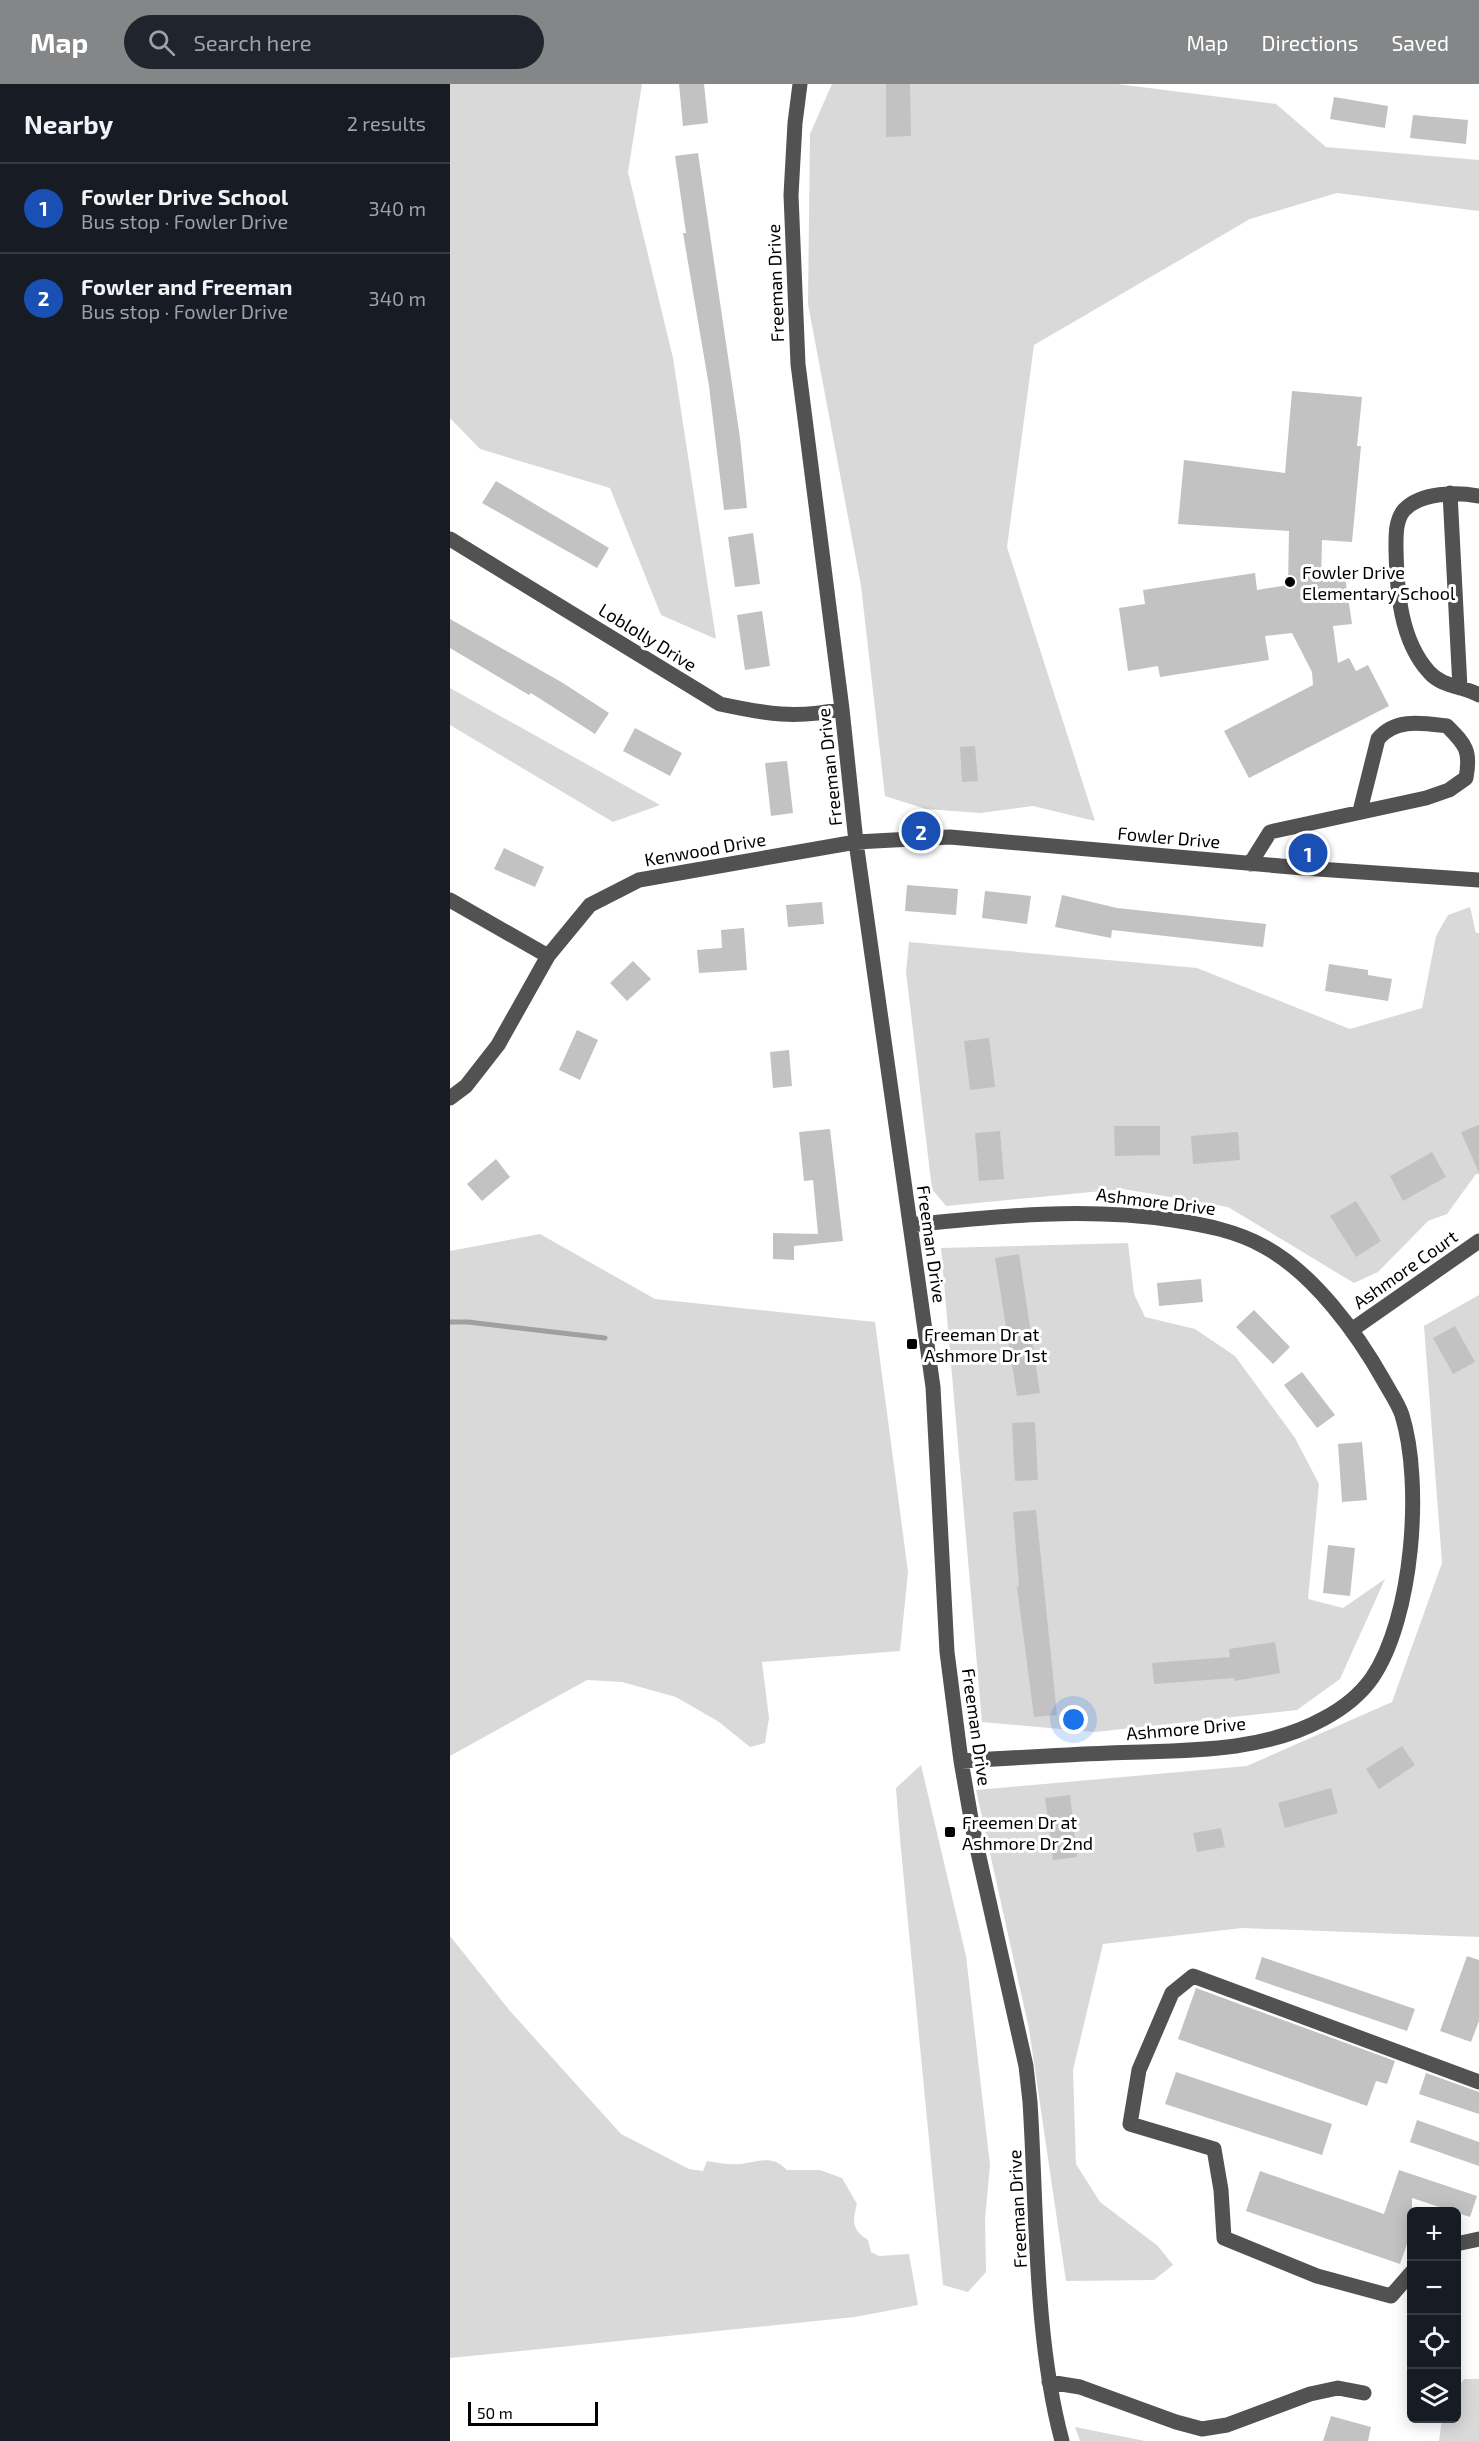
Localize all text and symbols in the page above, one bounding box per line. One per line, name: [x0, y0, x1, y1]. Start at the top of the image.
search box: [124, 15, 544, 69]
text: Map: [30, 25, 88, 59]
icon: search: [145, 26, 178, 59]
text: Search here: [193, 29, 312, 55]
text: Map: [1186, 30, 1229, 55]
text: Directions: [1262, 30, 1358, 55]
text: Saved: [1391, 30, 1449, 55]
text: Nearby: [24, 108, 113, 139]
text: 2 results: [347, 111, 426, 135]
text: Fowler Drive School: [81, 183, 288, 209]
text: 1: [39, 196, 48, 220]
text: 340 m: [369, 196, 426, 220]
text: Bus stop · Fowler Drive: [81, 209, 288, 233]
street label: Freeman Drive: [762, 223, 788, 343]
text: Fowler and Freeman: [81, 273, 293, 299]
text: 2: [38, 286, 49, 310]
text: 340 m: [369, 286, 426, 310]
text: Bus stop · Fowler Drive: [81, 299, 288, 323]
place label: Fowler Drive Elementary School: [1302, 561, 1456, 604]
marker: Fowler Drive Elementary School: [1283, 575, 1297, 589]
street label: Loblolly Drive: [595, 598, 701, 676]
street label: Freeman Drive: [812, 707, 846, 827]
pin: 2: [902, 808, 940, 854]
street label: Fowler Drive: [1117, 822, 1221, 852]
street label: Kenwood Drive: [643, 828, 767, 870]
pin: 1: [1288, 830, 1328, 876]
street label: Ashmore Drive: [1095, 1183, 1217, 1219]
street label: Freeman Drive: [913, 1184, 951, 1304]
street label: Ashmore Court: [1349, 1225, 1462, 1313]
place label: Freeman Dr at Ashmore Dr 1st: [924, 1323, 1048, 1366]
marker: Freeman Dr at Ashmore Dr 1st: [905, 1337, 919, 1351]
street label: Freeman Drive: [958, 1667, 996, 1787]
your location: [1059, 1705, 1088, 1734]
street label: Ashmore Drive: [1125, 1712, 1247, 1744]
place label: Freemen Dr at Ashmore Dr 2nd: [962, 1811, 1093, 1854]
marker: Freemen Dr at Ashmore Dr 2nd: [943, 1825, 957, 1839]
street label: Freeman Drive: [1003, 2149, 1031, 2269]
map controls: [1407, 2207, 1461, 2423]
button: +: [1407, 2207, 1461, 2261]
button: −: [1407, 2261, 1461, 2315]
button: locate: [1407, 2315, 1461, 2369]
button: layers: [1407, 2369, 1461, 2423]
scale bar: [468, 2399, 598, 2426]
text: 50 m: [477, 2403, 513, 2422]

